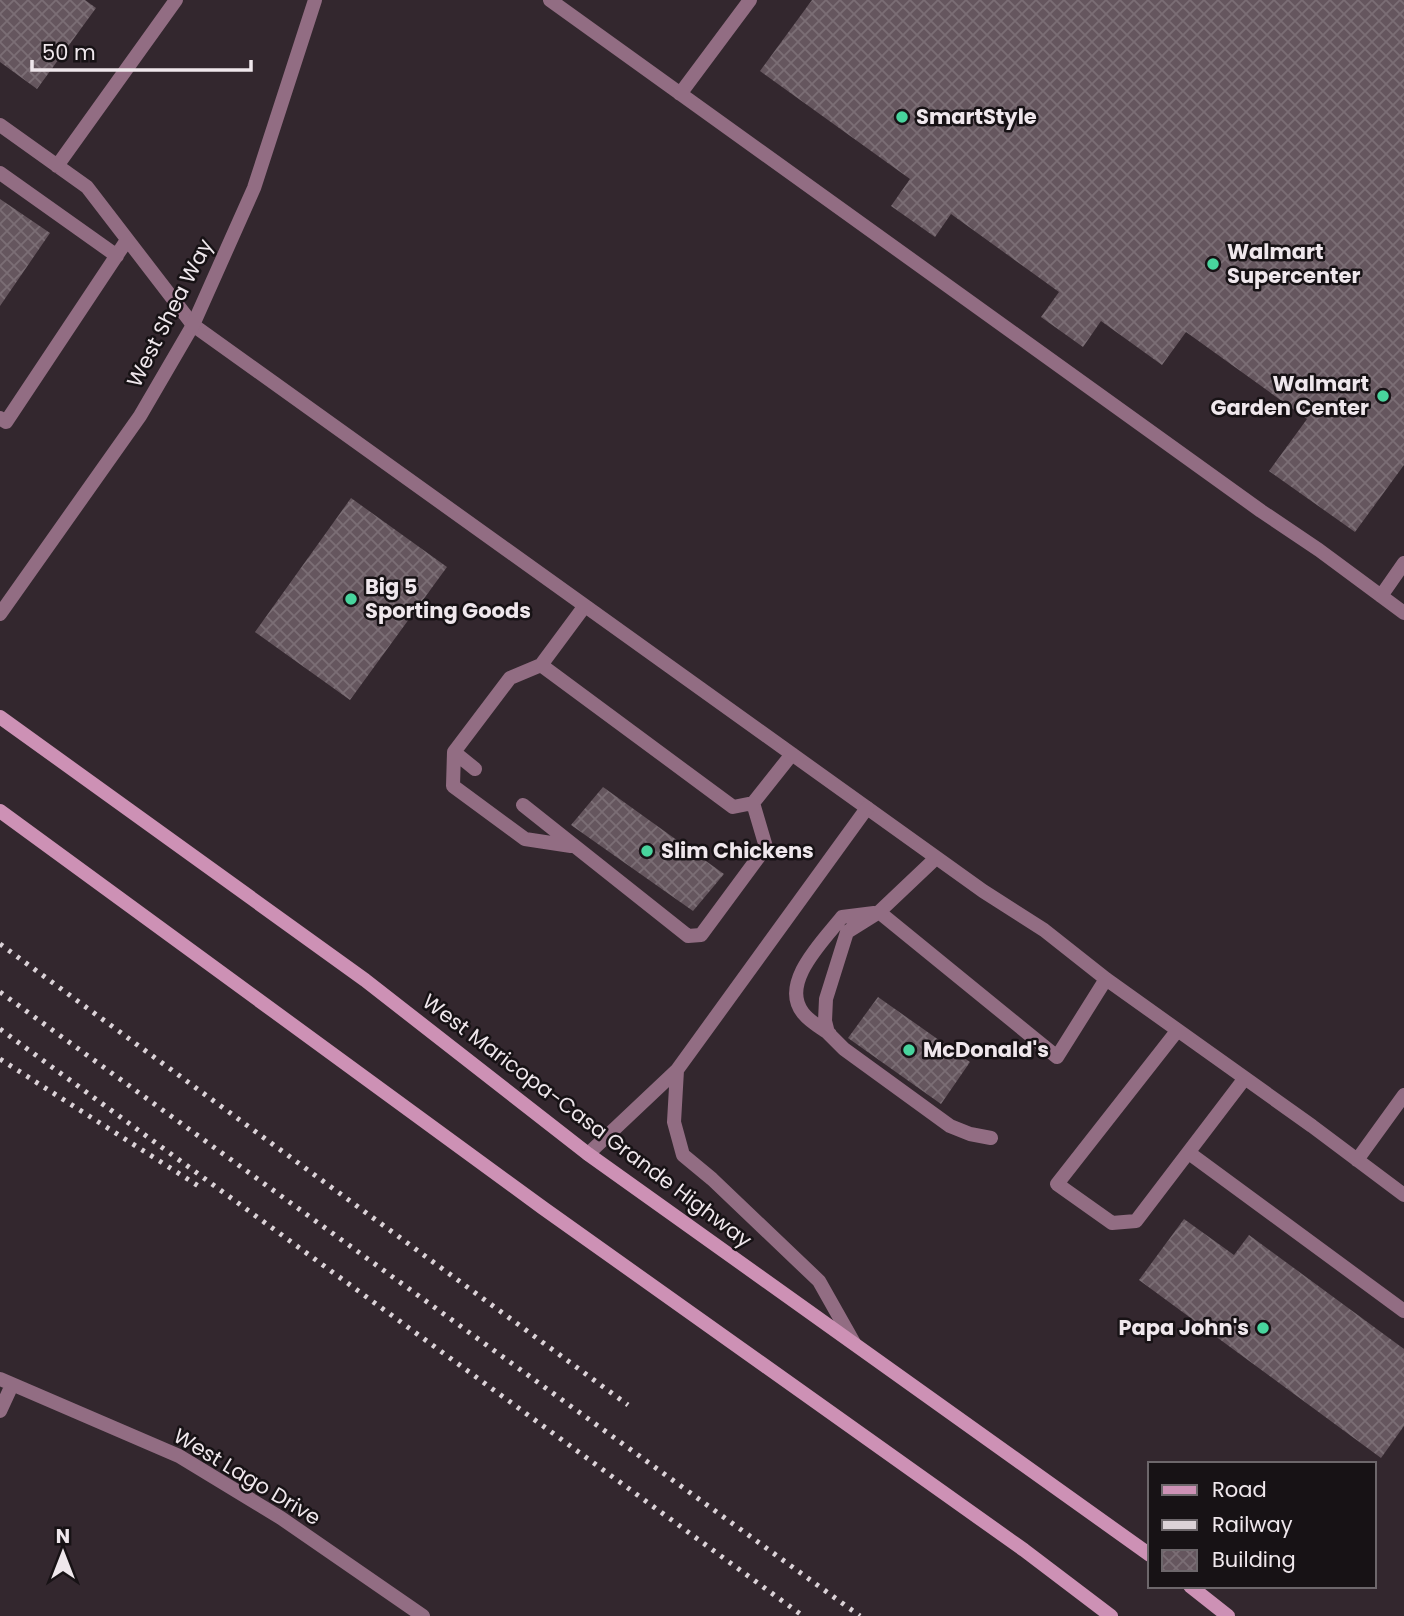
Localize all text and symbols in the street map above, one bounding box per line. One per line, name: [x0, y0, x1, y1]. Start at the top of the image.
scale bar: [32, 28, 250, 72]
text: 50 m: [42, 38, 96, 67]
place label: SmartStyle: [916, 102, 1037, 131]
marker: SmartStyle: [894, 109, 910, 125]
street label: West Shea Way: [120, 233, 220, 392]
place label: Walmart Supercenter: [1227, 237, 1361, 290]
marker: Walmart Supercenter: [1205, 256, 1221, 272]
place label: Walmart Garden Center: [1210, 369, 1369, 422]
marker: Walmart Garden Center: [1375, 388, 1391, 404]
place label: Big 5 Sporting Goods: [365, 572, 531, 625]
marker: Big 5 Sporting Goods: [343, 591, 359, 607]
place label: Slim Chickens: [661, 836, 814, 865]
marker: Slim Chickens: [639, 843, 655, 859]
street label: West Maricopa-Casa Grande Highway: [417, 987, 758, 1254]
place label: McDonald's: [923, 1035, 1049, 1064]
marker: McDonald's: [901, 1042, 917, 1058]
place label: Papa John's: [1118, 1313, 1249, 1342]
marker: Papa John's: [1255, 1320, 1271, 1336]
street label: West Lago Drive: [168, 1421, 326, 1532]
legend: [1148, 1462, 1376, 1588]
text: Road: [1212, 1475, 1267, 1504]
text: Railway: [1212, 1510, 1293, 1539]
north arrow: [28, 1518, 98, 1588]
text: N: [56, 1523, 70, 1550]
text: Building: [1212, 1545, 1296, 1574]

